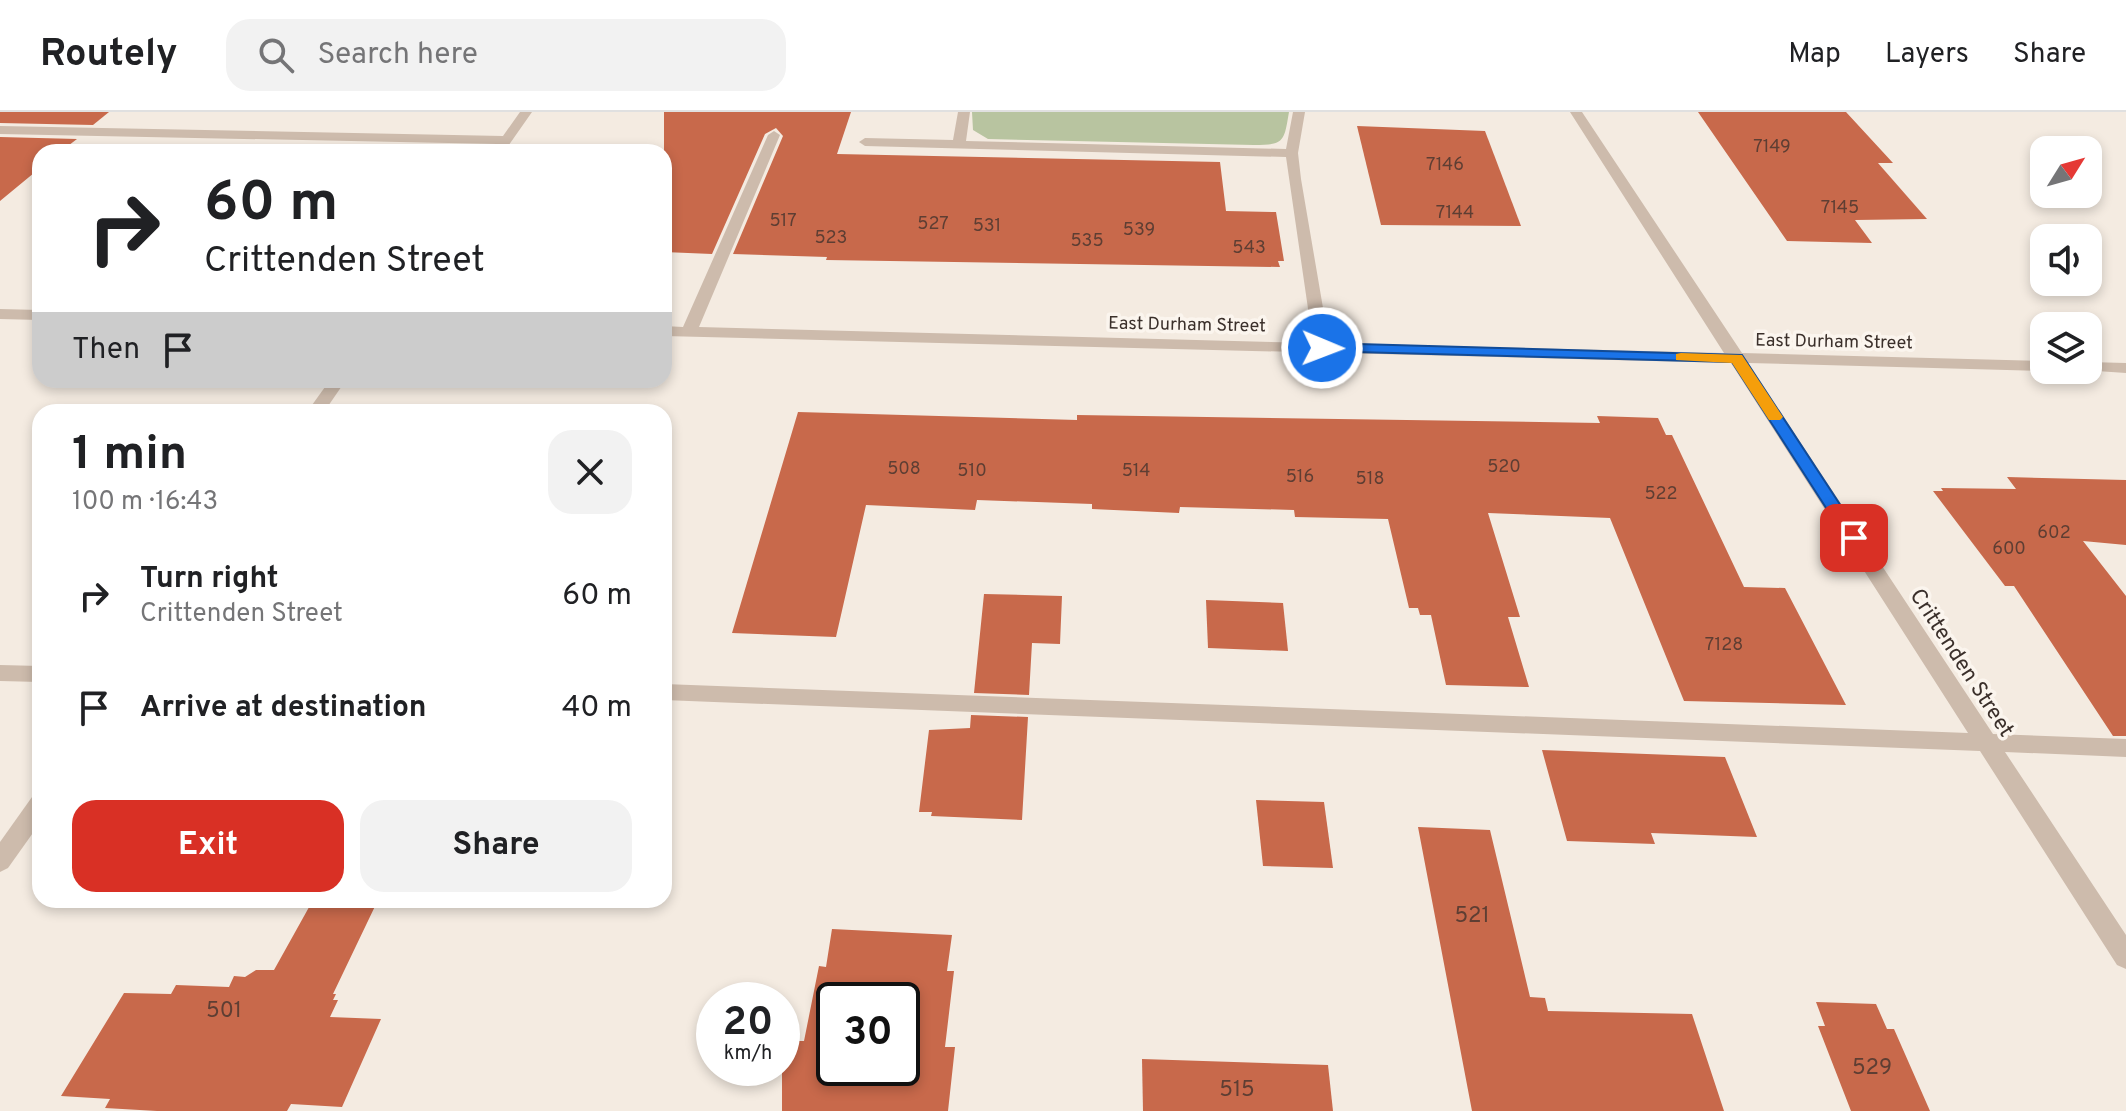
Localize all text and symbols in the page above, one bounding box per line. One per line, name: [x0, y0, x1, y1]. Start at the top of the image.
search box: [226, 19, 786, 91]
text: Routely: [40, 31, 178, 80]
icon: search: [254, 33, 298, 77]
text: Search here: [318, 37, 478, 74]
text: Map: [1788, 37, 1841, 73]
text: Layers: [1885, 37, 1969, 73]
text: Share: [2013, 37, 2086, 73]
house number: 7149: [1753, 136, 1791, 159]
north arrow: [2030, 136, 2102, 208]
map controls: [2030, 136, 2102, 384]
house number: 7146: [1426, 154, 1464, 177]
text: 60 m: [204, 170, 338, 240]
icon: right: [72, 176, 176, 280]
house number: 7145: [1821, 197, 1859, 220]
house number: 7144: [1436, 202, 1474, 225]
house number: 517: [769, 210, 797, 233]
house number: 527: [917, 213, 949, 236]
house number: 531: [973, 215, 1001, 238]
house number: 539: [1123, 219, 1155, 242]
button: sound: [2030, 224, 2102, 296]
house number: 523: [815, 227, 847, 250]
house number: 535: [1070, 230, 1104, 253]
house number: 543: [1232, 237, 1266, 260]
text: Crittenden Street: [204, 239, 485, 285]
position arrow: [1280, 306, 1364, 390]
button: layers: [2030, 312, 2102, 384]
street label: East Durham Street: [1108, 313, 1266, 338]
icon: arrive: [156, 328, 200, 372]
street label: East Durham Street: [1755, 330, 1913, 355]
text: Then: [72, 332, 140, 369]
text: 1 min: [72, 426, 187, 486]
button: close: [548, 430, 632, 514]
house number: 520: [1487, 456, 1521, 479]
house number: 508: [887, 458, 921, 481]
house number: 510: [957, 460, 987, 483]
house number: 514: [1122, 460, 1150, 483]
house number: 516: [1286, 466, 1314, 489]
house number: 518: [1356, 468, 1384, 491]
house number: 522: [1644, 483, 1678, 506]
text: 100 m · 16:43: [72, 486, 218, 519]
pin: [1820, 504, 1888, 572]
icon: arrive: [1832, 516, 1876, 560]
house number: 602: [2037, 522, 2071, 545]
house number: 600: [1992, 538, 2026, 561]
text: Turn right: [140, 561, 278, 598]
icon: right: [72, 574, 116, 618]
text: 60 m: [562, 578, 632, 615]
street label: Crittenden Street: [1903, 584, 2019, 743]
text: Crittenden Street: [140, 598, 343, 631]
house number: 7128: [1705, 634, 1743, 657]
icon: arrive: [72, 686, 116, 730]
text: Arrive at destination: [140, 690, 426, 727]
text: 40 m: [562, 690, 632, 727]
button: Exit: [72, 800, 344, 892]
button: Share: [360, 800, 632, 892]
house number: 521: [1454, 903, 1490, 930]
speed limit sign: 30: [816, 982, 920, 1086]
house number: 501: [206, 998, 242, 1025]
text: 20: [723, 999, 773, 1049]
text: km/h: [724, 1041, 772, 1067]
house number: 529: [1852, 1055, 1892, 1082]
house number: 515: [1219, 1077, 1255, 1104]

